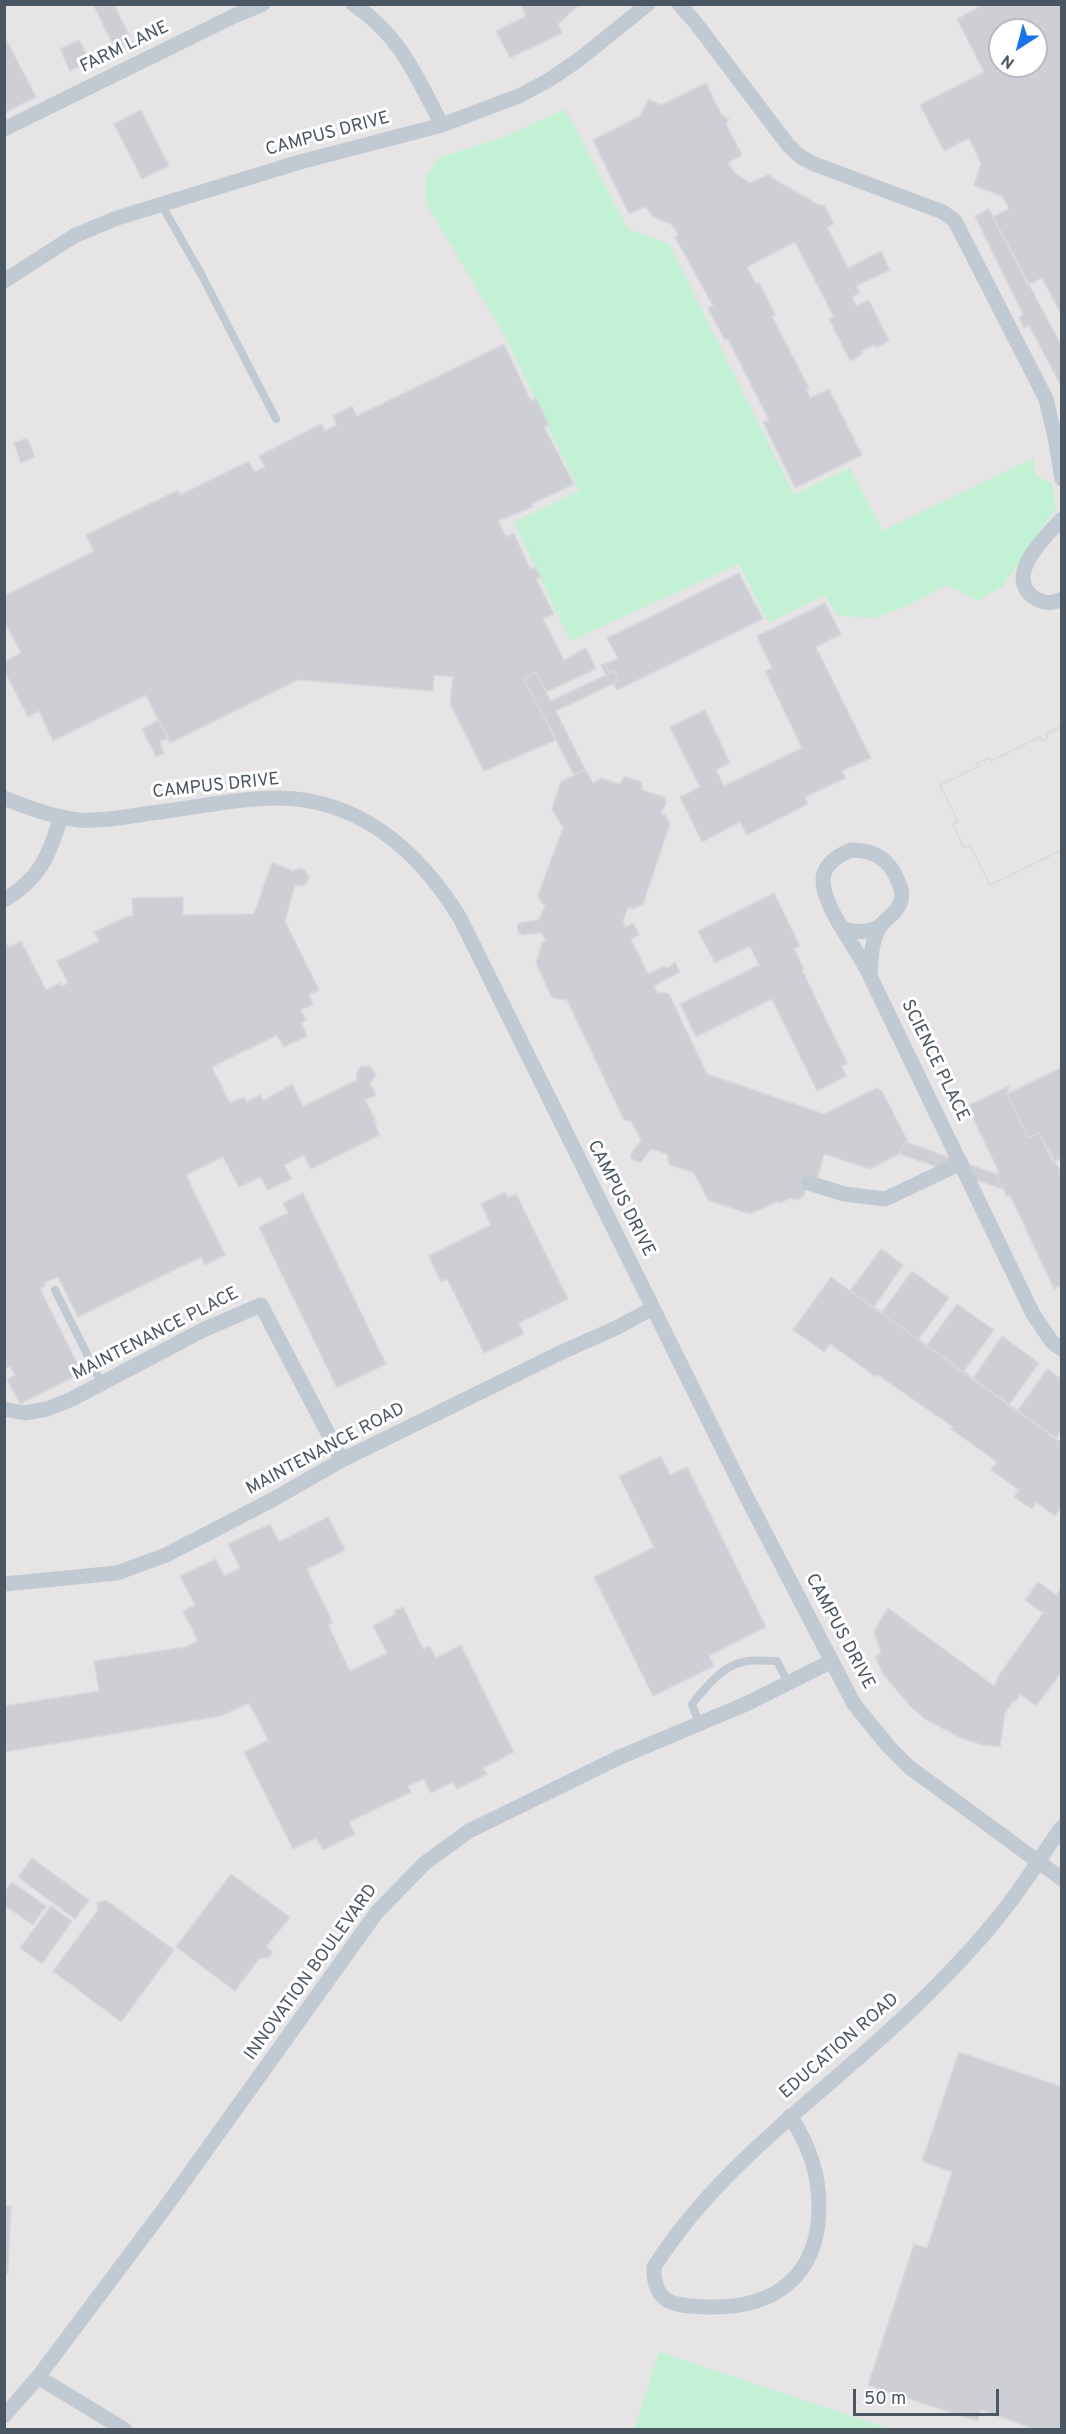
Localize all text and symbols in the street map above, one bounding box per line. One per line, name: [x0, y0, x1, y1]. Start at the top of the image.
street label: FARM LANE: [77, 17, 173, 79]
north arrow: [988, 18, 1048, 78]
text: N: [998, 49, 1019, 72]
street label: CAMPUS DRIVE: [264, 108, 392, 162]
street label: CAMPUS DRIVE: [151, 770, 281, 804]
street label: SCIENCE PLACE: [895, 997, 973, 1125]
street label: CAMPUS DRIVE: [581, 1137, 659, 1261]
street label: MAINTENANCE PLACE: [69, 1284, 243, 1386]
street label: MAINTENANCE ROAD: [243, 1399, 409, 1501]
street label: CAMPUS DRIVE: [800, 1571, 878, 1693]
street label: INNOVATION BOULEVARD: [241, 1881, 383, 2065]
street label: EDUCATION ROAD: [776, 1989, 904, 2105]
scale bar: [856, 2377, 1002, 2415]
text: 50 m: [864, 2388, 906, 2411]

